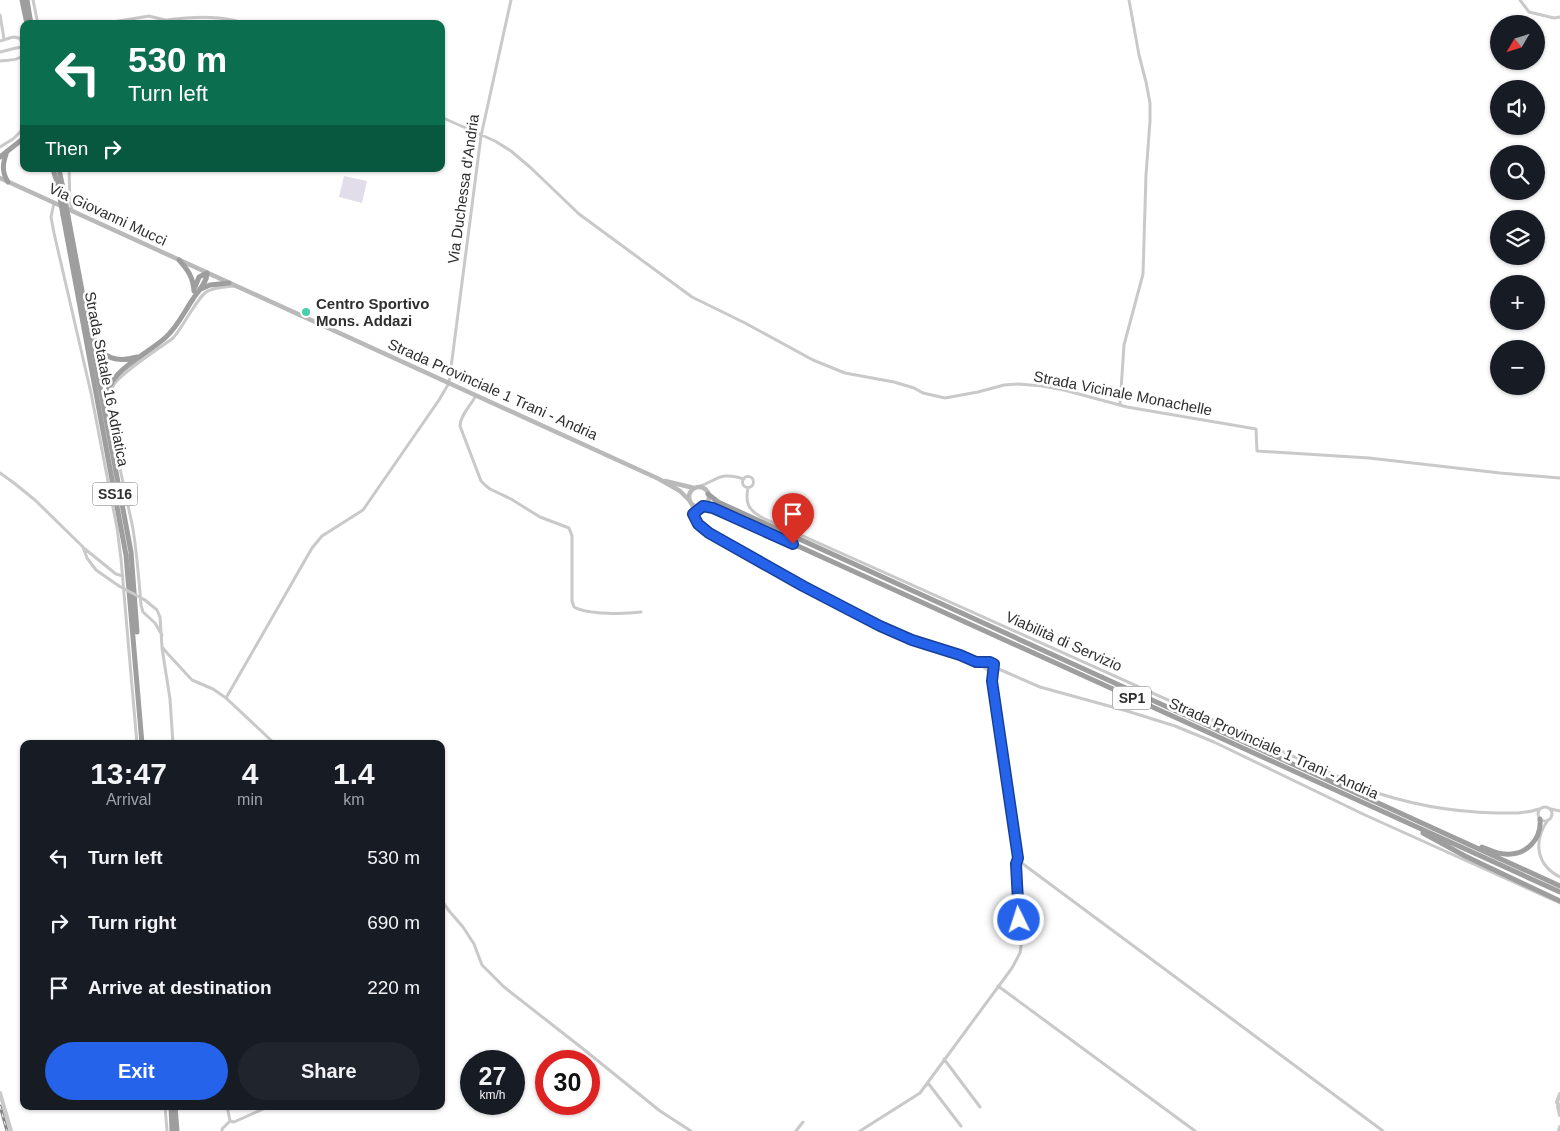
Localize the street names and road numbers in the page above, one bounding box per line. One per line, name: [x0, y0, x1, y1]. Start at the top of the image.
street label: Via Duchessa d'Andria: [444, 112, 482, 265]
street label: Via Giovanni Mucci: [46, 179, 170, 249]
street label: Strada Statale 16 Adriatica: [82, 290, 132, 468]
street label: Strada Provinciale 1 Trani - Andria: [386, 335, 601, 443]
street label: Strada Vicinale Monachelle: [1032, 367, 1214, 419]
road number: SS16: [92, 482, 138, 506]
street label: Viabilità di Servizio: [1003, 608, 1125, 674]
road number: SP1: [1113, 686, 1151, 710]
street label: Strada Provinciale 1 Trani - Andria: [1167, 694, 1382, 802]

